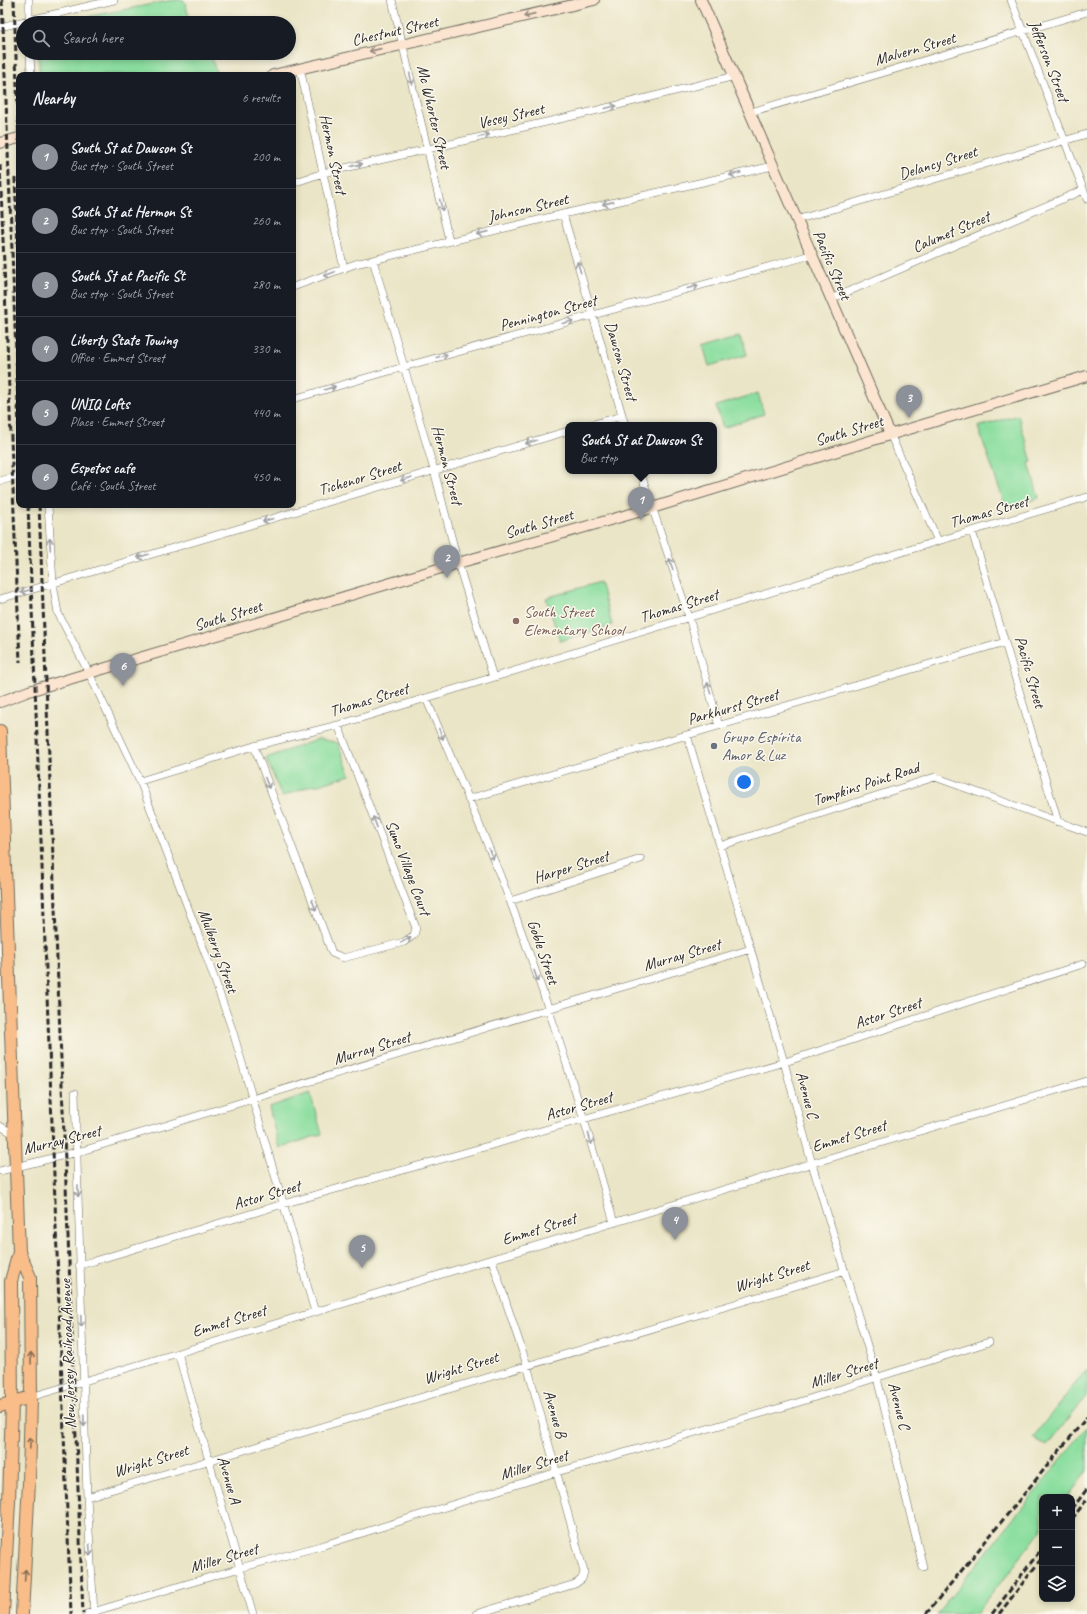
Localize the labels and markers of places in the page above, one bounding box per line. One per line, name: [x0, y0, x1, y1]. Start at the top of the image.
pin: 3: [896, 385, 922, 418]
pin: 1: [628, 487, 654, 520]
pin: 2: [434, 545, 460, 578]
place label: South Street Elementary School: [524, 602, 627, 640]
marker: South Street Elementary School: [511, 616, 521, 626]
pin: 6: [110, 653, 136, 686]
place label: Grupo Espírita Amor & Luz: [722, 727, 802, 765]
marker: Grupo Espírita Amor & Luz: [709, 741, 719, 751]
pin: 4: [662, 1207, 688, 1240]
pin: 5: [349, 1235, 375, 1268]

